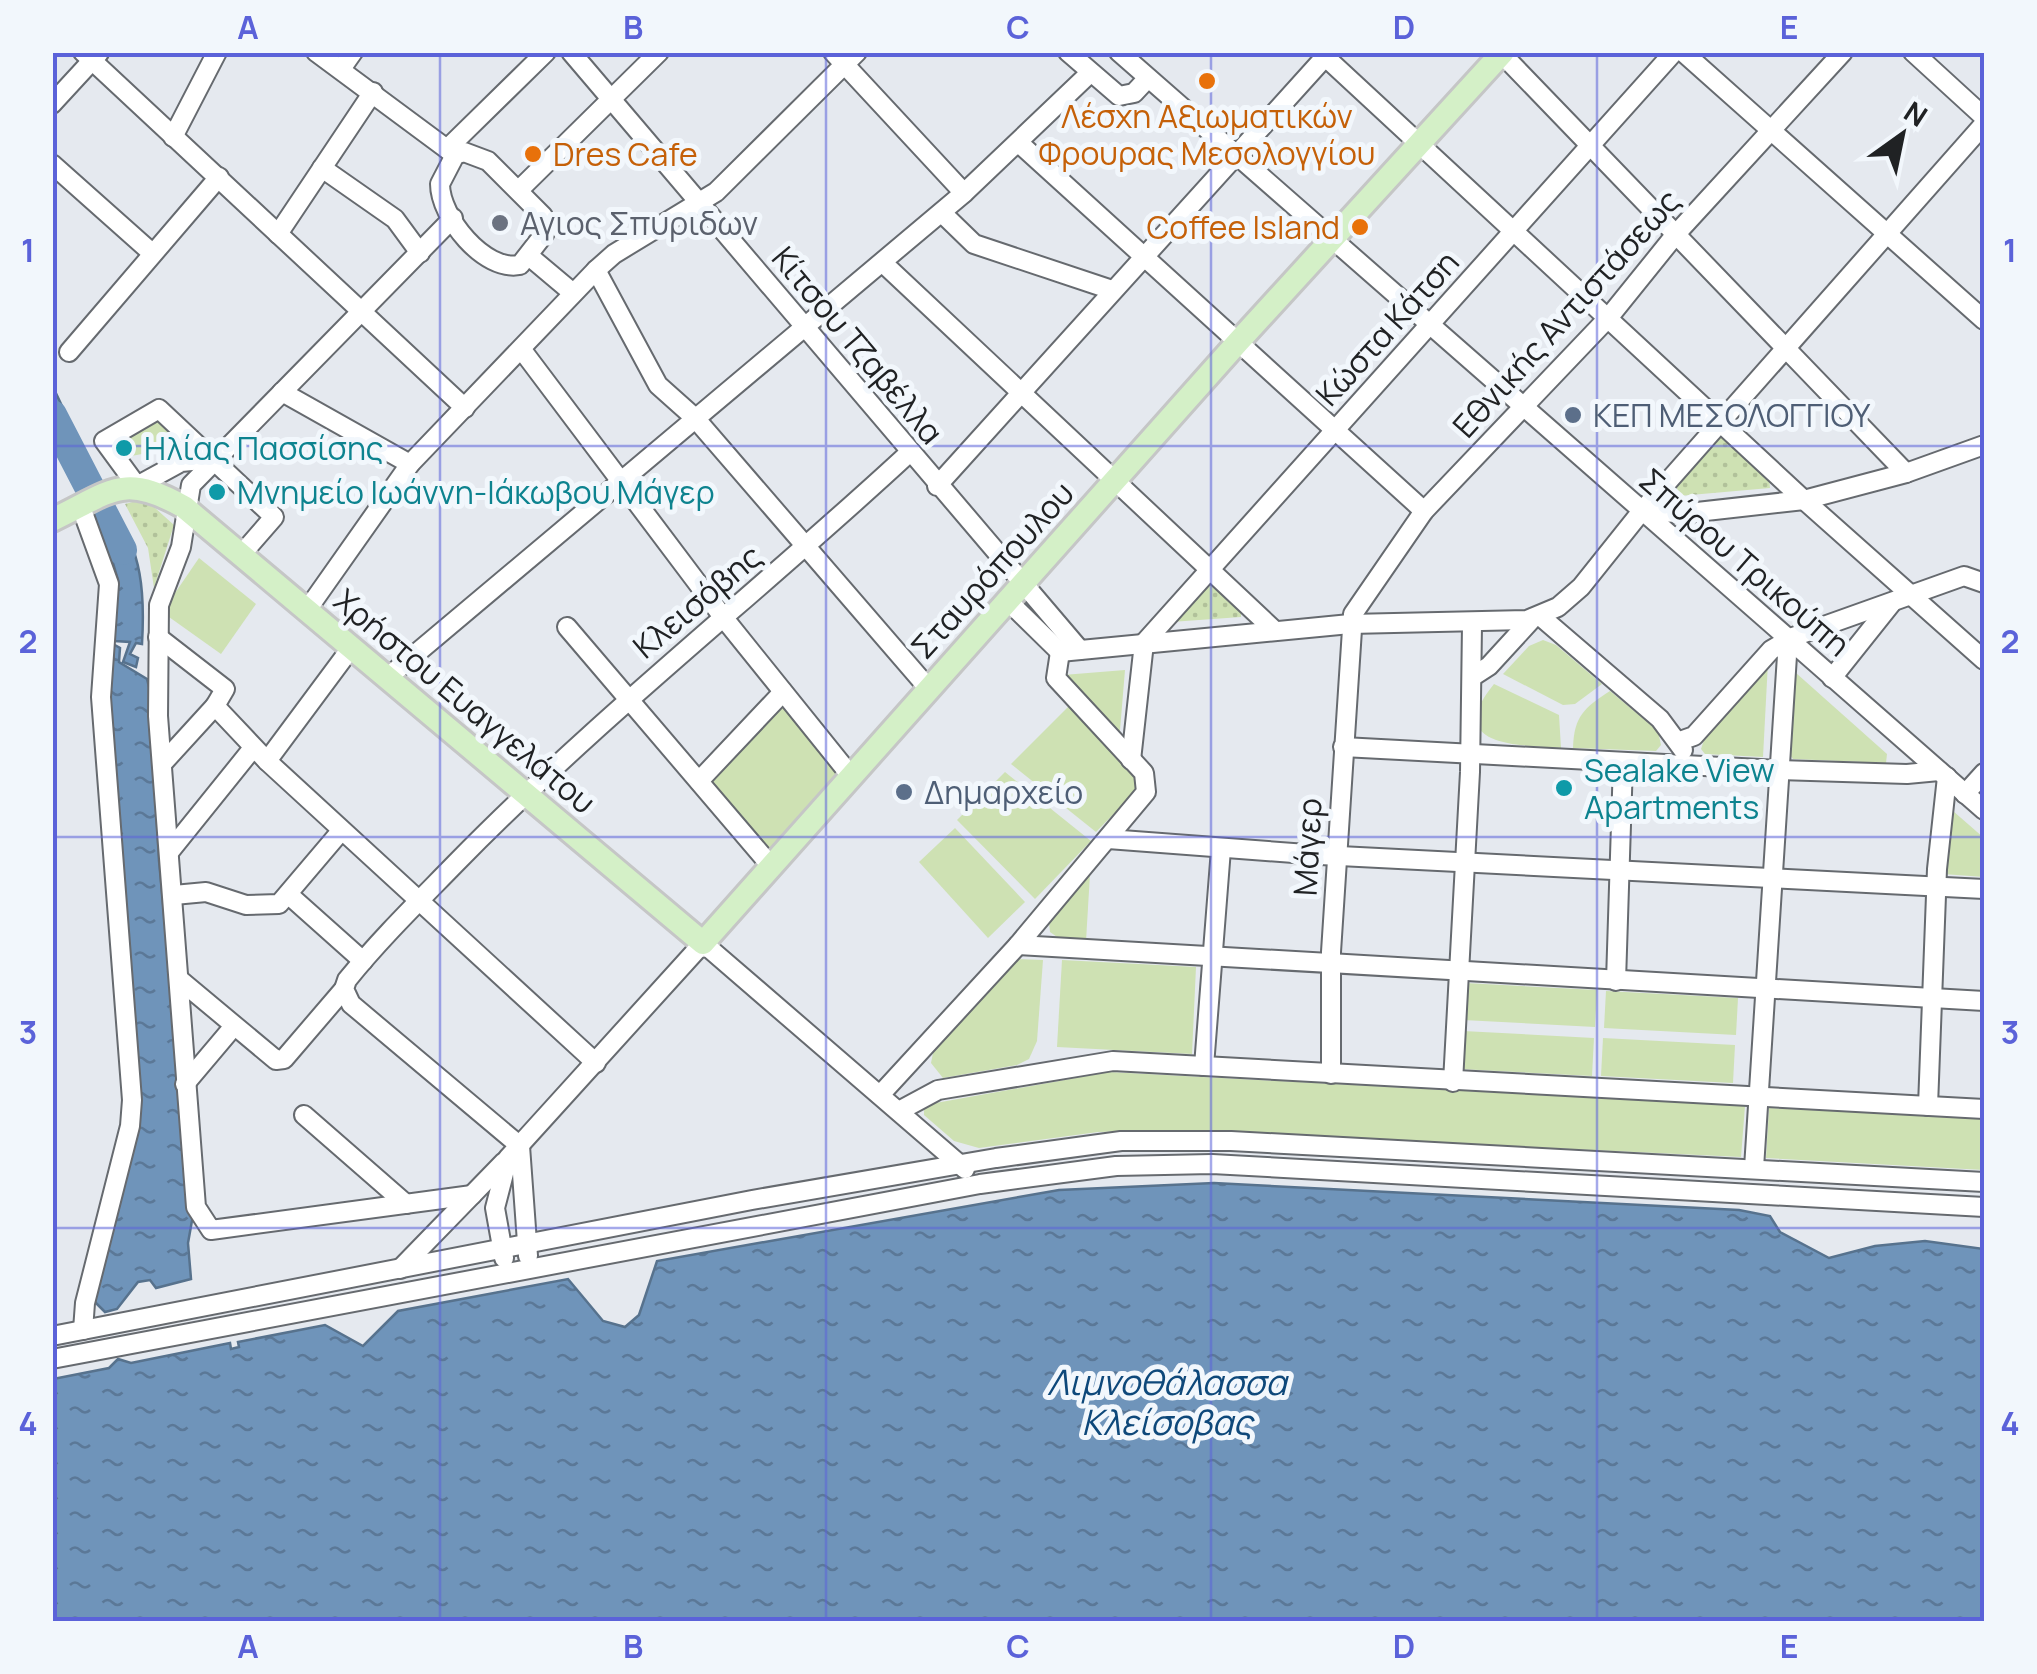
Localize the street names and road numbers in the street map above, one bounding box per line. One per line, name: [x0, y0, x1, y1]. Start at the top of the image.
street label: Εθνικής Αντιστάσεως: [1442, 179, 1690, 447]
street label: Κίτσου Τζαβέλλα: [762, 237, 954, 453]
street label: Κώστα Κάτση: [1306, 241, 1468, 415]
street label: Σπύρου Τρικούπη: [1630, 458, 1860, 666]
street label: Σταυρόπουλου: [901, 472, 1083, 668]
street label: Κλεισόβης: [623, 534, 771, 668]
street label: Χρήστου Ευαγγελάτου: [325, 579, 605, 823]
street label: Μάγερ: [1282, 797, 1332, 897]

